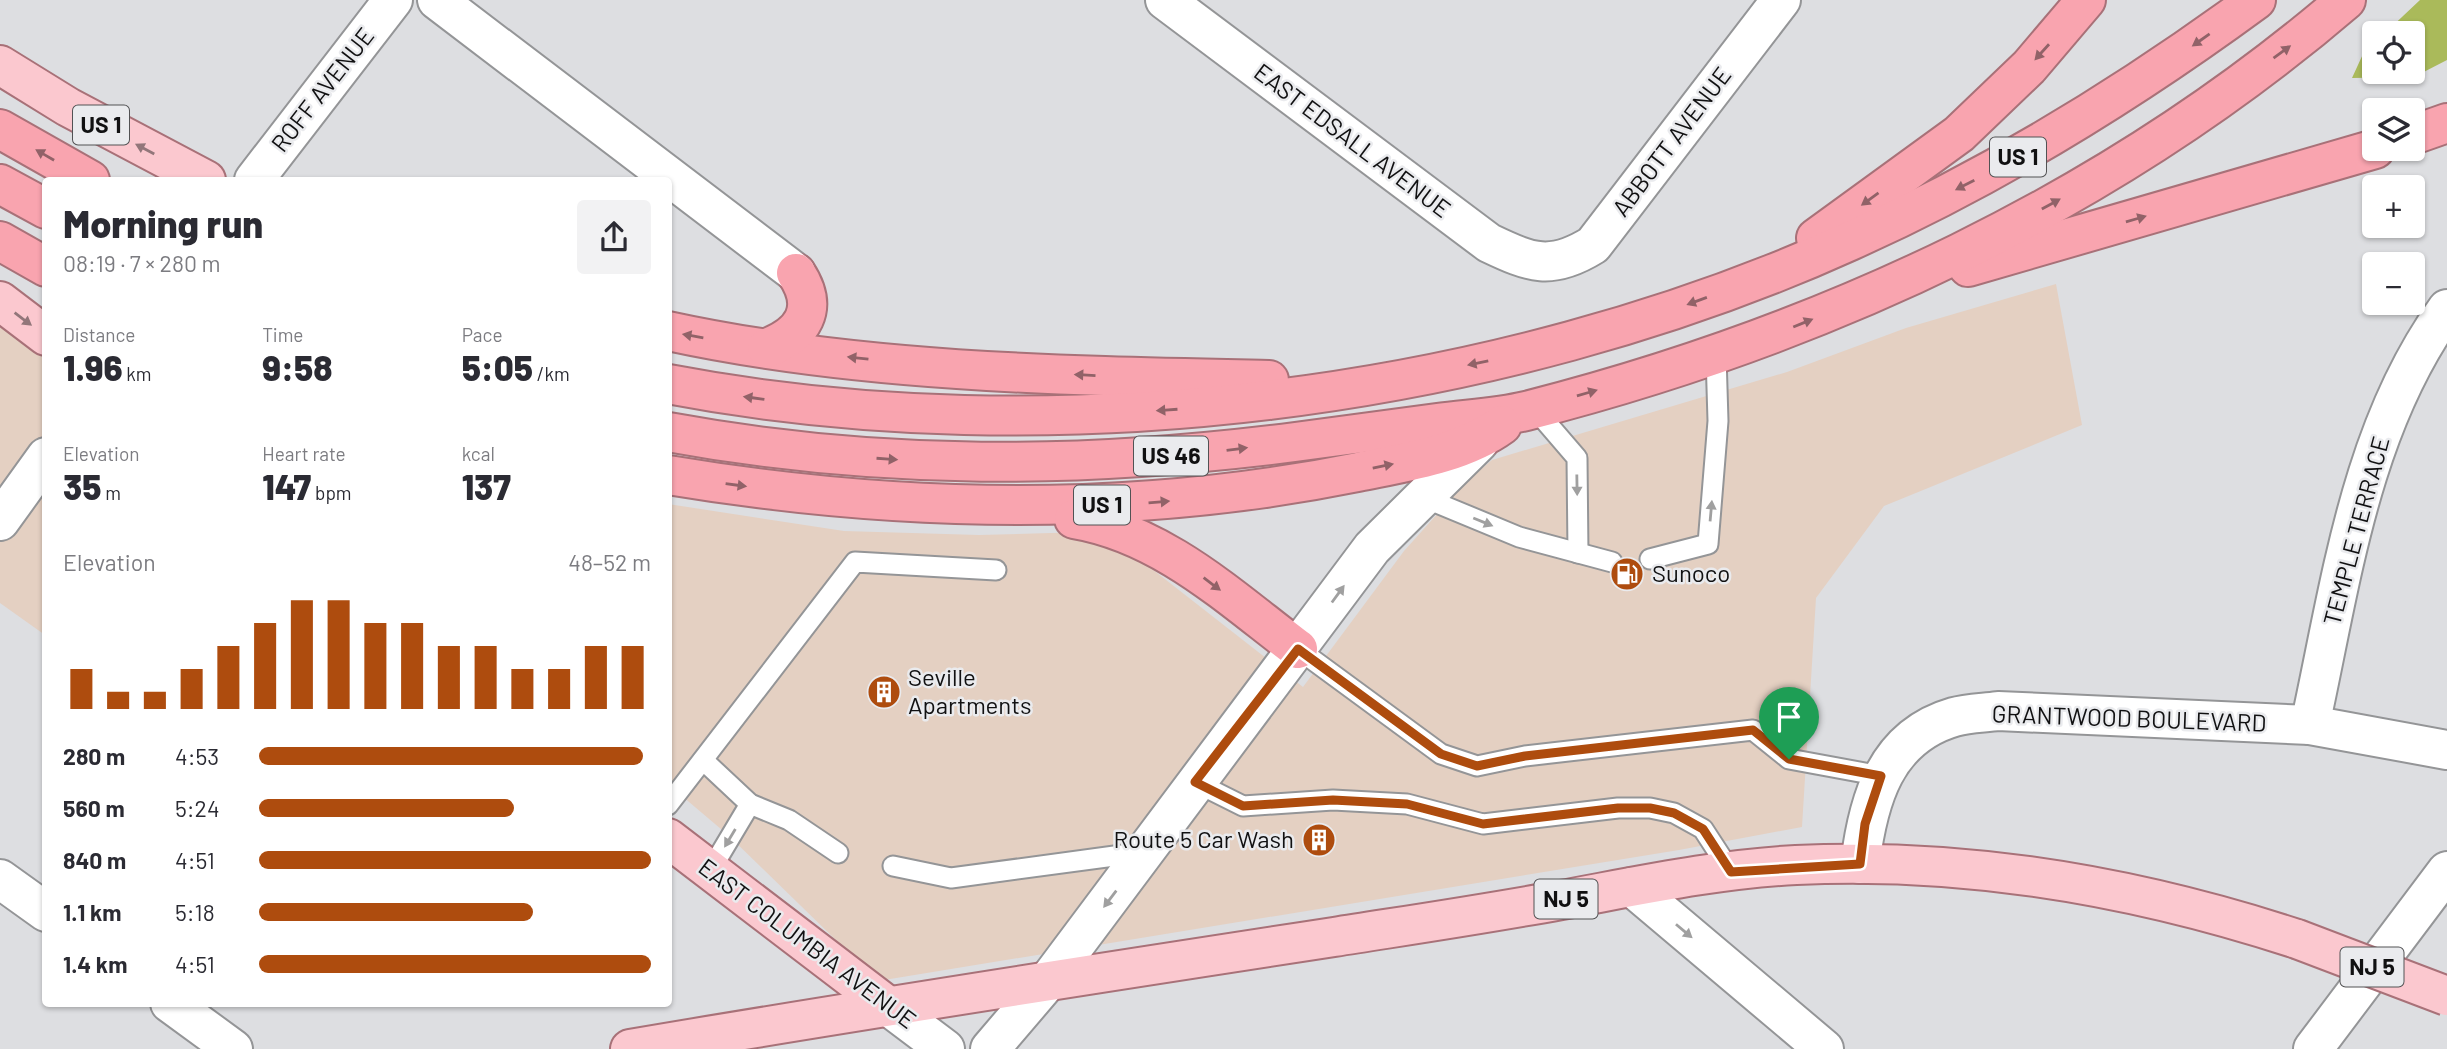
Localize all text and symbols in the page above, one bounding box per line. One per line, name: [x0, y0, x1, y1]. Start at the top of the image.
street label: ROFF AVENUE: [264, 21, 379, 157]
map controls: [2362, 21, 2425, 315]
button: locate: [2362, 21, 2425, 84]
one-way arrow: [2192, 33, 2210, 47]
one-way arrow: [2034, 43, 2050, 61]
one-way arrow: [2273, 45, 2291, 59]
street label: EAST EDSALL AVENUE: [1249, 57, 1457, 223]
street label: ABBOTT AVENUE: [1605, 61, 1736, 221]
button: layers: [2362, 98, 2425, 161]
road number: US 1: [73, 106, 129, 144]
road number: US 1: [1990, 138, 2046, 176]
one-way arrow: [135, 143, 155, 155]
one-way arrow: [35, 149, 54, 161]
button: +: [2362, 175, 2425, 238]
one-way arrow: [1955, 179, 1975, 191]
one-way arrow: [1861, 192, 1879, 206]
one-way arrow: [2041, 198, 2061, 210]
text: Morning run: [63, 200, 263, 246]
button: share: [577, 200, 651, 274]
one-way arrow: [2125, 213, 2147, 224]
text: 08:19 · 7 × 280 m: [63, 249, 221, 277]
button: −: [2362, 252, 2425, 315]
one-way arrow: [1686, 296, 1707, 307]
one-way arrow: [13, 311, 31, 326]
one-way arrow: [1793, 318, 1814, 329]
text: Distance: [63, 323, 135, 346]
text: Time: [262, 323, 303, 346]
text: Pace: [462, 323, 503, 346]
one-way arrow: [682, 330, 704, 341]
text: 1.96: [63, 346, 123, 388]
text: 9:58: [262, 346, 332, 388]
text: 5:05: [462, 346, 533, 388]
one-way arrow: [847, 352, 869, 363]
one-way arrow: [1467, 357, 1489, 368]
text: km: [123, 362, 152, 385]
text: /km: [533, 362, 570, 385]
one-way arrow: [1074, 370, 1096, 381]
one-way arrow: [1577, 388, 1598, 398]
one-way arrow: [743, 392, 765, 403]
one-way arrow: [1155, 405, 1177, 416]
street label: TEMPLE TERRACE: [2316, 433, 2395, 628]
road number: US 46: [1134, 436, 1208, 476]
text: Elevation: [63, 442, 140, 465]
text: Heart rate: [262, 442, 346, 465]
text: kcal: [462, 442, 495, 465]
one-way arrow: [1226, 444, 1248, 455]
one-way arrow: [877, 454, 899, 465]
one-way arrow: [1372, 461, 1394, 472]
text: 35: [63, 465, 101, 507]
text: 147: [262, 465, 311, 507]
text: 137: [462, 465, 511, 507]
one-way arrow: [1571, 474, 1583, 496]
one-way arrow: [725, 480, 747, 491]
text: m: [101, 481, 121, 504]
text: bpm: [311, 481, 352, 504]
road number: US 1: [1074, 485, 1130, 524]
one-way arrow: [1148, 496, 1170, 507]
one-way arrow: [1706, 500, 1717, 522]
one-way arrow: [1473, 517, 1494, 528]
text: Elevation: [63, 548, 156, 576]
text: 48–52 m: [568, 548, 651, 576]
fuel station icon: Sunoco: [1608, 555, 1646, 593]
place label: Sunoco: [1652, 558, 1730, 587]
one-way arrow: [1202, 576, 1220, 591]
one-way arrow: [1331, 585, 1345, 603]
place label: Seville Apartments: [908, 662, 1032, 719]
building icon: Seville Apartments: [865, 673, 903, 711]
pin: [1759, 687, 1819, 759]
icon: arrive: [1770, 698, 1808, 736]
street label: GRANTWOOD BOULEVARD: [1991, 698, 2267, 737]
text: 280 m: [63, 742, 125, 770]
text: 4:53: [175, 742, 219, 770]
text: 560 m: [63, 794, 125, 822]
text: 5:24: [175, 794, 220, 822]
building icon: Route 5 Car Wash: [1300, 821, 1338, 859]
place label: Route 5 Car Wash: [1113, 824, 1294, 853]
one-way arrow: [723, 828, 736, 847]
text: 840 m: [63, 846, 126, 874]
text: 4:51: [175, 846, 215, 874]
street label: EAST COLUMBIA AVENUE: [693, 852, 922, 1034]
road number: NJ 5: [1534, 879, 1598, 918]
one-way arrow: [1103, 890, 1117, 908]
text: 1.1 km: [63, 898, 122, 926]
text: 5:18: [175, 898, 215, 926]
one-way arrow: [1675, 923, 1692, 938]
road number: NJ 5: [2340, 948, 2404, 986]
text: 1.4 km: [63, 950, 127, 978]
text: 4:51: [175, 950, 215, 978]

